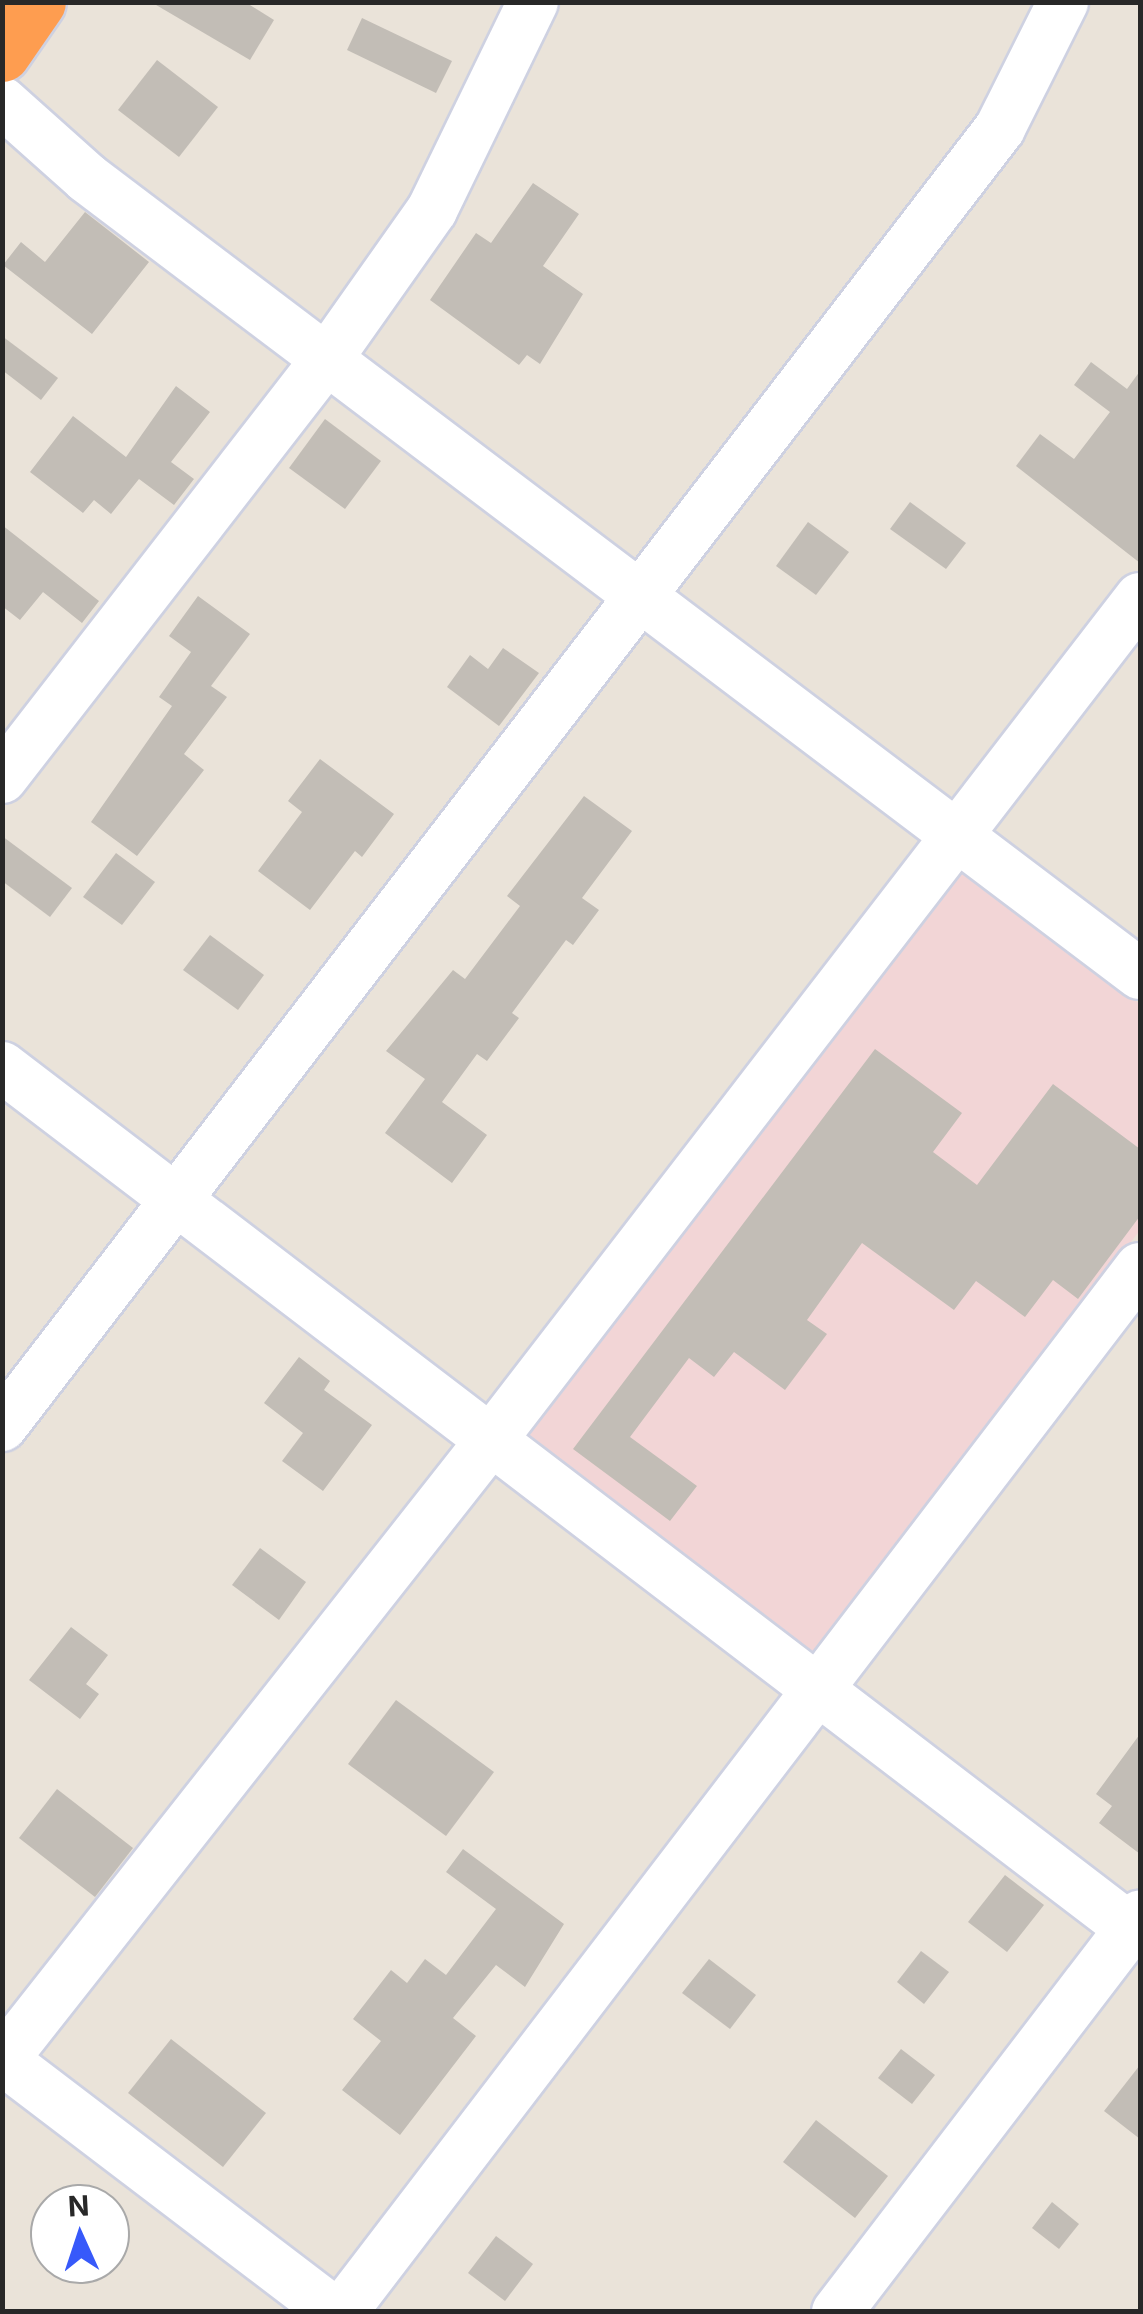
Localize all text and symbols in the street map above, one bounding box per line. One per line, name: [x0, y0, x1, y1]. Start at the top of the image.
north arrow: [30, 2184, 130, 2284]
text: N: [67, 2189, 90, 2224]

